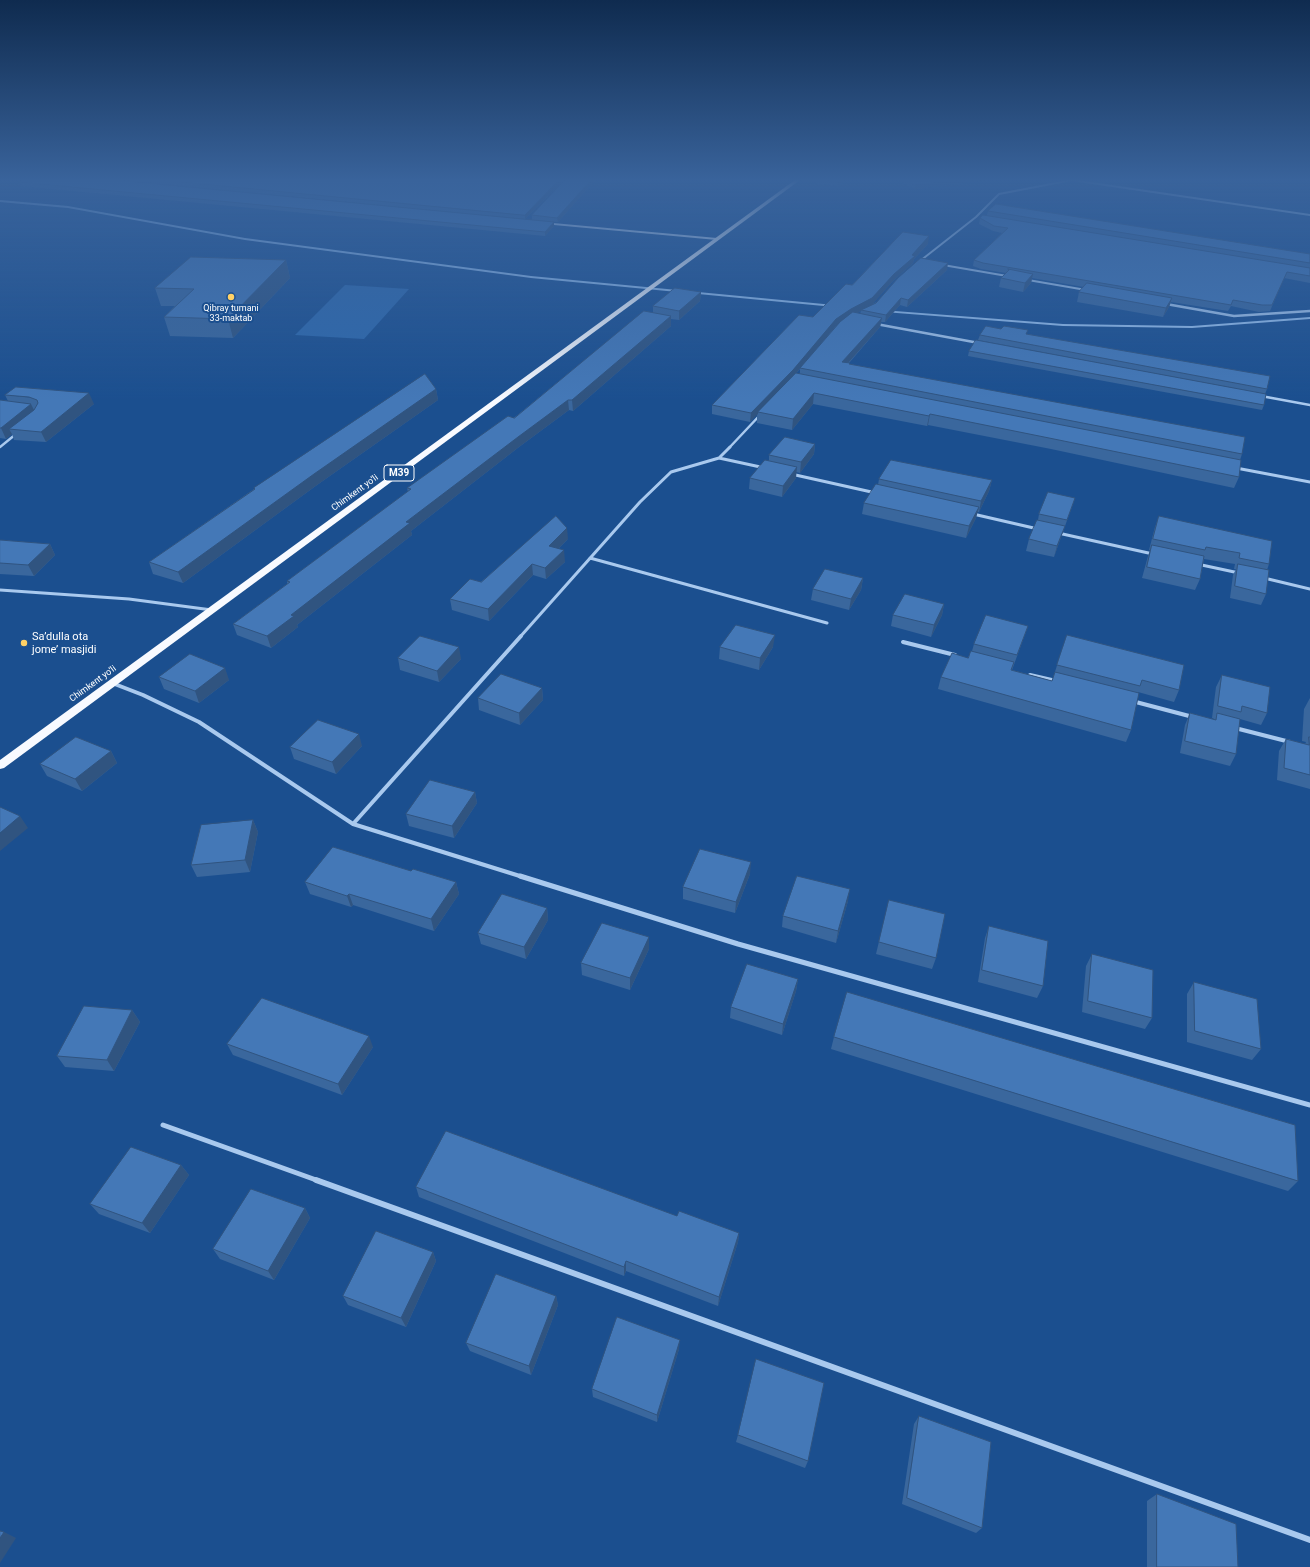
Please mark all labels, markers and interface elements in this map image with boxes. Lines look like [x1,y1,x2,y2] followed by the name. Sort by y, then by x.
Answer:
[226,292,236,302] marker: Qibray tumani 33-maktab
[203,304,259,325] place label: Qibray tumani 33-maktab
[384,465,414,481] road number: M39
[329,472,381,514] street label: Chimkent yo‘li
[32,630,96,656] place label: Sa’dulla ota jome’ masjidi
[19,638,29,648] marker: Sa’dulla ota jome’ masjidi
[67,663,119,705] street label: Chimkent yo‘li

